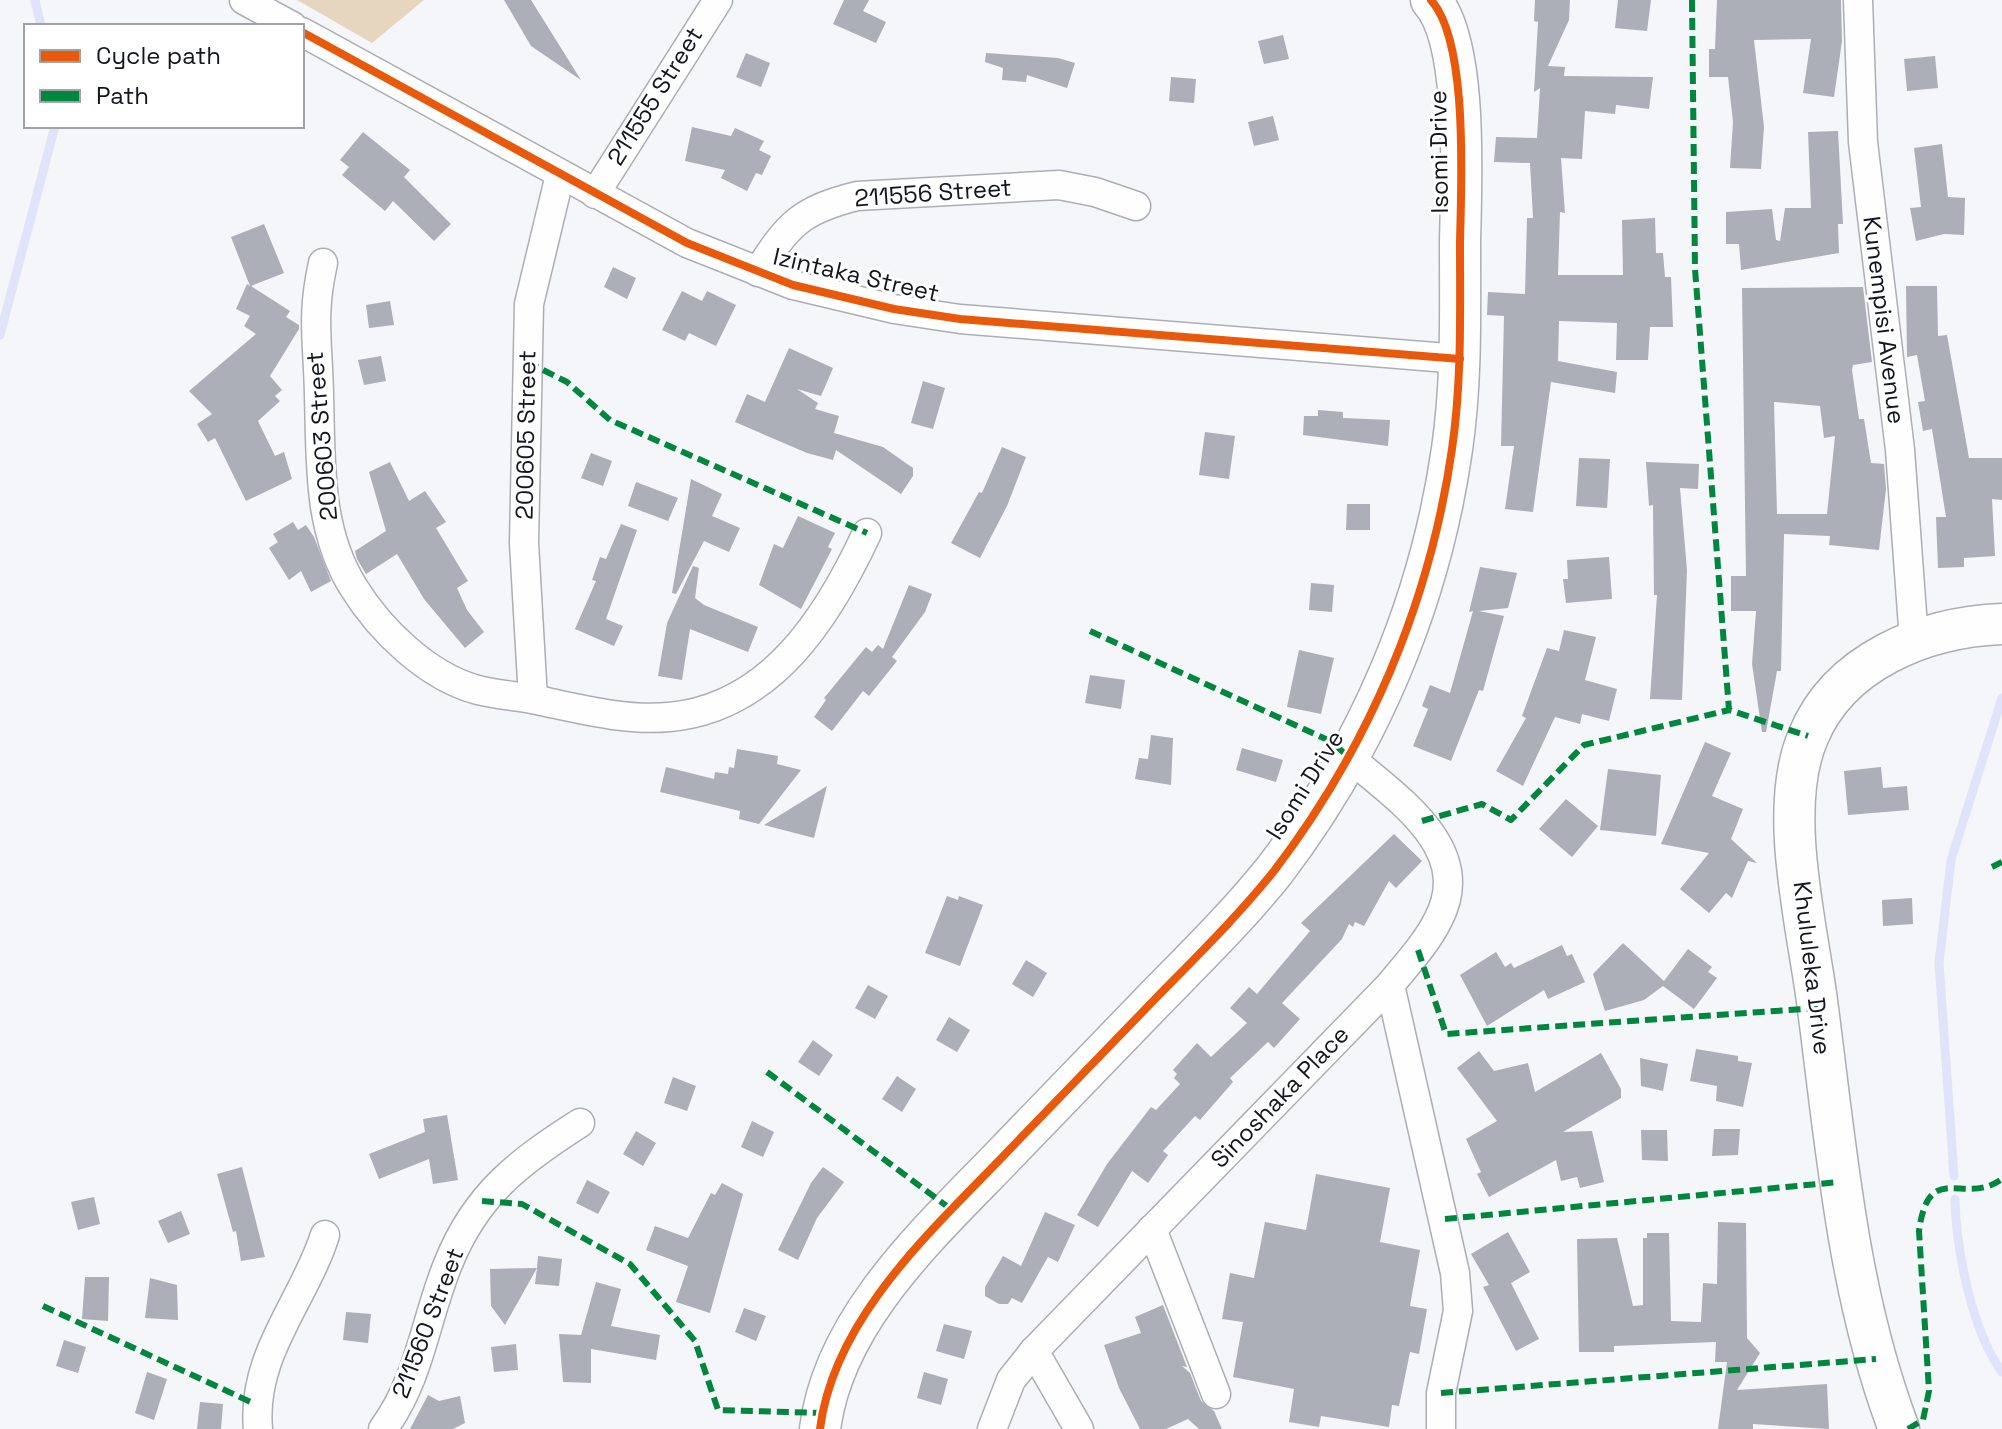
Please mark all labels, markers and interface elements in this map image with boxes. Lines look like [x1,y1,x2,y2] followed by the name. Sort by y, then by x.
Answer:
[600,21,709,171] street label: 211555 Street
[24,24,304,128] legend
[96,40,221,71] text: Cycle path
[96,80,149,111] text: Path
[1422,90,1455,214] street label: Isomi Drive
[853,172,1013,213] street label: 211556 Street
[1856,214,1913,426] street label: Kunempisi Avenue
[770,240,942,309] street label: Izintaka Street
[299,350,344,522] street label: 200603 Street
[509,350,542,520] street label: 200605 Street
[1259,724,1350,845] street label: Isomi Drive
[1786,879,1839,1056] street label: Khululeka Drive
[1204,1019,1355,1174] street label: Sinoshaka Place
[385,1243,470,1402] street label: 211560 Street

